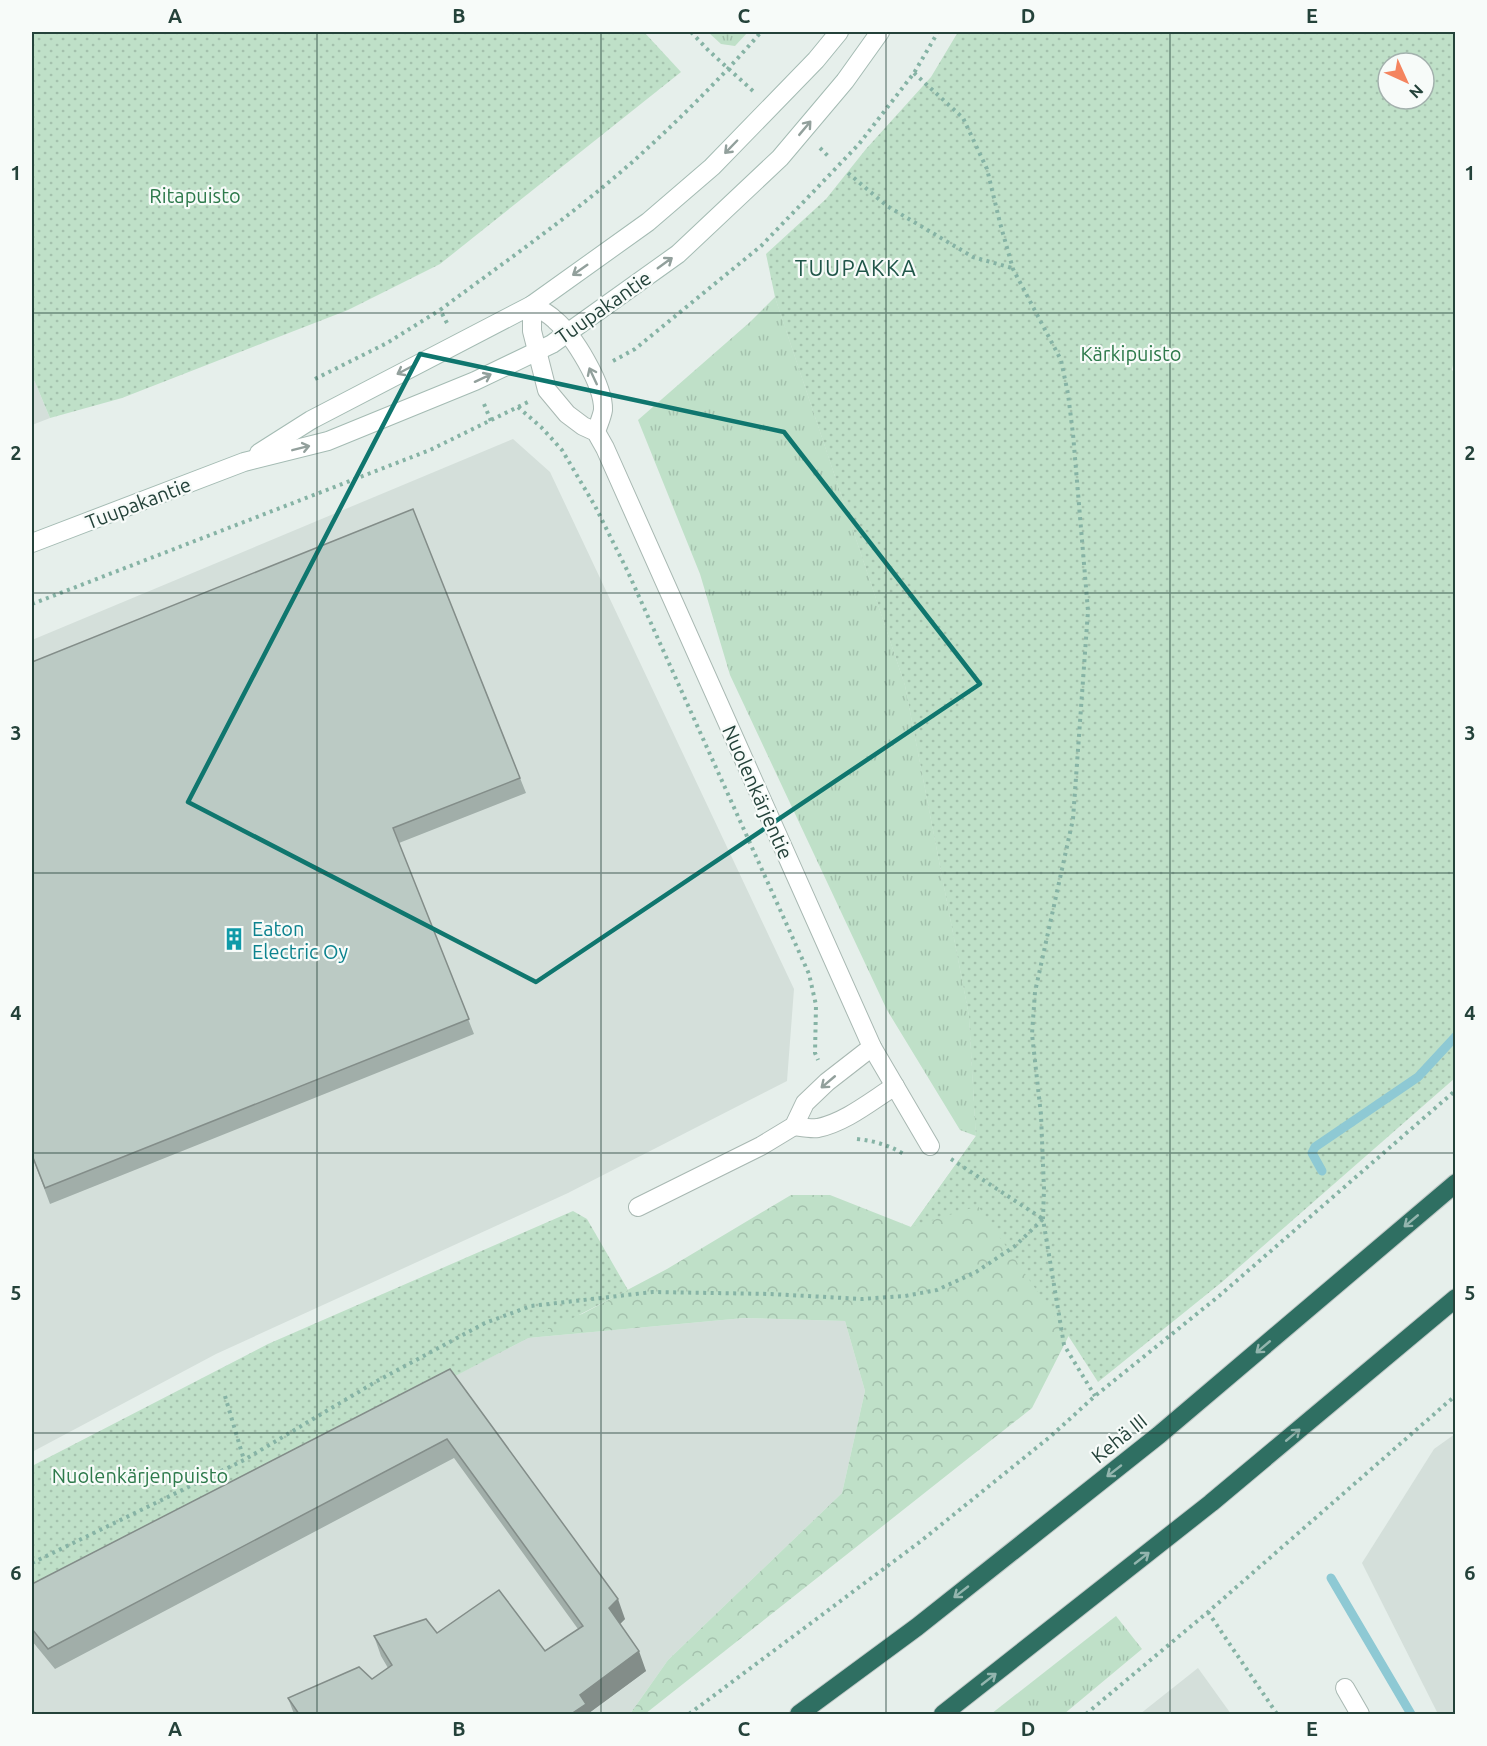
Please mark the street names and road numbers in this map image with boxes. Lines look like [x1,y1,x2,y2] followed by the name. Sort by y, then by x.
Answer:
[551,266,655,348] street label: Tuupakantie
[82,472,194,534] street label: Tuupakantie
[718,721,798,863] street label: Nuolenkärjentie
[1087,1409,1151,1467] street label: Kehä III

